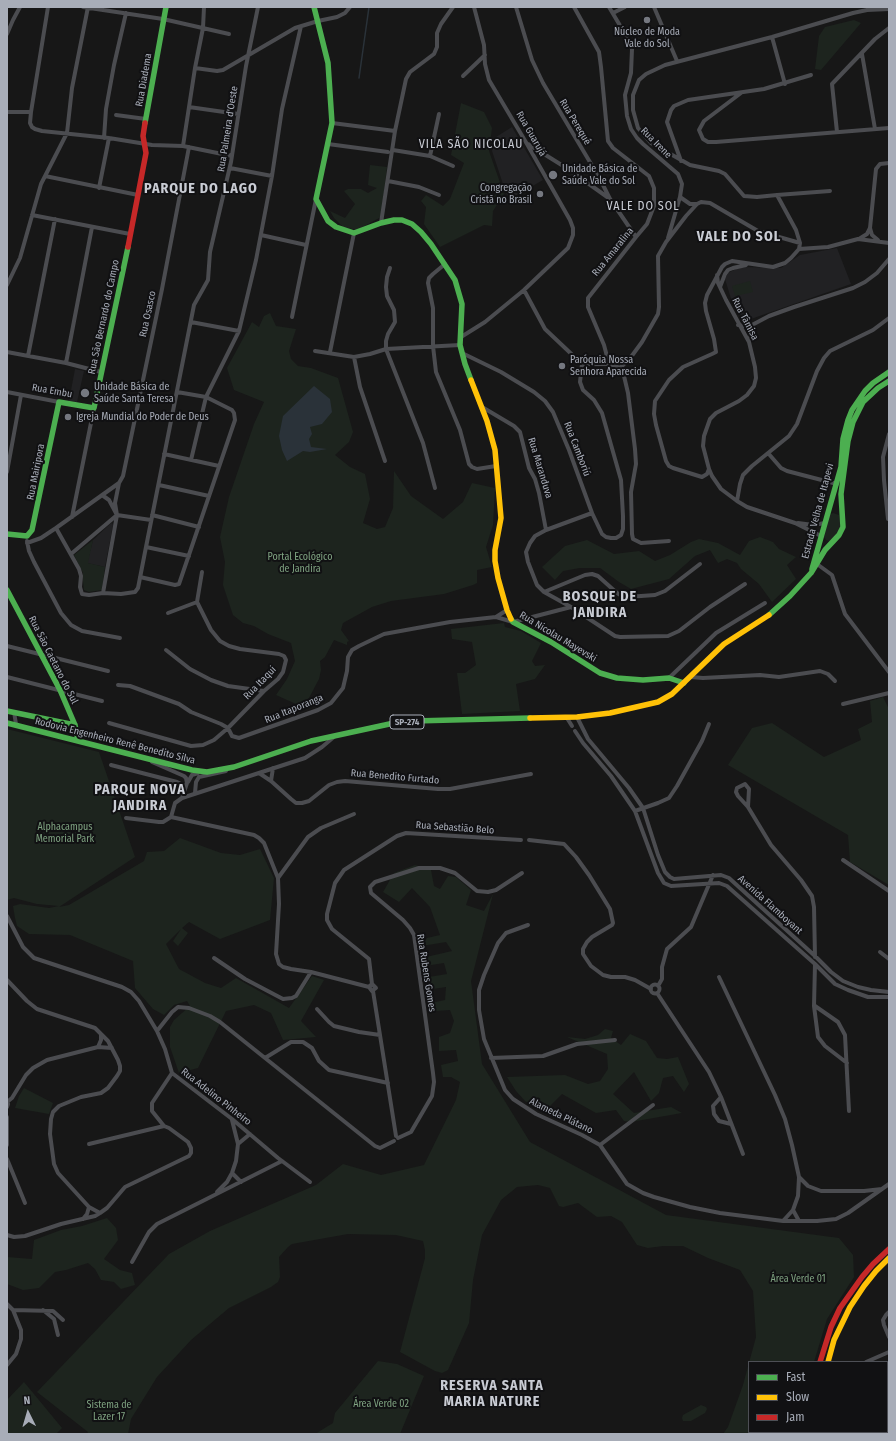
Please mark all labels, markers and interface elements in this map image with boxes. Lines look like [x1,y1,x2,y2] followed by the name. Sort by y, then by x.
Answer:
[642,15,652,25] marker: Núcleo de Moda Vale do Sol
[614,26,680,50] place label: Núcleo de Moda Vale do Sol
[133,52,155,108] street label: Rua Diadema
[215,85,241,173] street label: Rua Palmeira d'Oeste
[557,97,593,147] street label: Rua Perequê
[513,109,549,159] street label: Rua Guarujá
[638,125,674,161] street label: Rua Irene
[419,138,523,152] district label: VILA SÃO NICOLAU
[562,163,637,186] place label: Unidade Básica de Saúde Vale do Sol
[547,169,559,181] marker: Unidade Básica de Saúde Vale do Sol
[144,181,258,197] district label: PARQUE DO LAGO
[471,182,532,206] place label: Congregação Cristã no Brasil
[535,189,545,199] marker: Congregação Cristã no Brasil
[606,200,680,214] district label: VALE DO SOL
[590,225,636,279] street label: Rua Amaralina
[697,229,781,245] district label: VALE DO SOL
[86,259,122,375] street label: Rua São Bernardo do Campo
[137,290,159,338] street label: Rua Osasco
[729,296,761,342] street label: Rua Tâmisa
[570,354,647,378] place label: Paróquia Nossa Senhora Aparecida
[557,361,567,371] marker: Paróquia Nossa Senhora Aparecida
[94,381,174,404] place label: Unidade Básica de Saúde Santa Teresa
[31,382,73,400] street label: Rua Embu
[79,387,91,399] marker: Unidade Básica de Saúde Santa Teresa
[76,411,209,423] place label: Igreja Mundial do Poder de Deus
[63,412,73,422] marker: Igreja Mundial do Poder de Deus
[561,420,593,478] street label: Rua Camboriú
[525,436,555,500] street label: Rua Maranduva
[25,443,47,501] street label: Rua Mairipora
[799,462,837,560] street label: Estrada Velha de Itapevi
[268,551,332,574] park label: Portal Ecológico de Jandira
[563,589,637,622] district label: BOSQUE DE JANDIRA
[517,609,599,665] street label: Rua Nicolau Mayevski
[26,614,80,706] street label: Rua São Caetano do Sul
[241,664,279,702] street label: Rua Itaqui
[263,692,325,726] street label: Rua Itaporanga
[34,715,196,767] street label: Rodovia Engenheiro Renê Benedito Silva
[390,715,424,729] road number: SP-274
[350,767,440,787] street label: Rua Benedito Furtado
[94,782,186,814] district label: PARQUE NOVA JANDIRA
[415,819,495,837] street label: Rua Sebastião Belo
[36,821,94,844] park label: Alphacampus Memorial Park
[735,873,805,937] street label: Avenida Flamboyant
[414,933,438,1013] street label: Rua Rubens Gomes
[179,1066,253,1128] street label: Rua Adelino Pinheiro
[527,1095,595,1137] street label: Alameda Plátano
[770,1273,826,1285] park label: Área Verde 01
[748,1361,888,1433] legend
[786,1370,805,1384] text: Fast
[440,1378,544,1410] district label: RESERVA SANTA MARIA NATURE
[786,1390,809,1404] text: Slow
[8,1393,48,1433] north arrow
[23,1394,31,1407] text: N
[353,1398,409,1410] park label: Área Verde 02
[86,1399,132,1422] park label: Sistema de Lazer 17
[786,1410,804,1424] text: Jam

